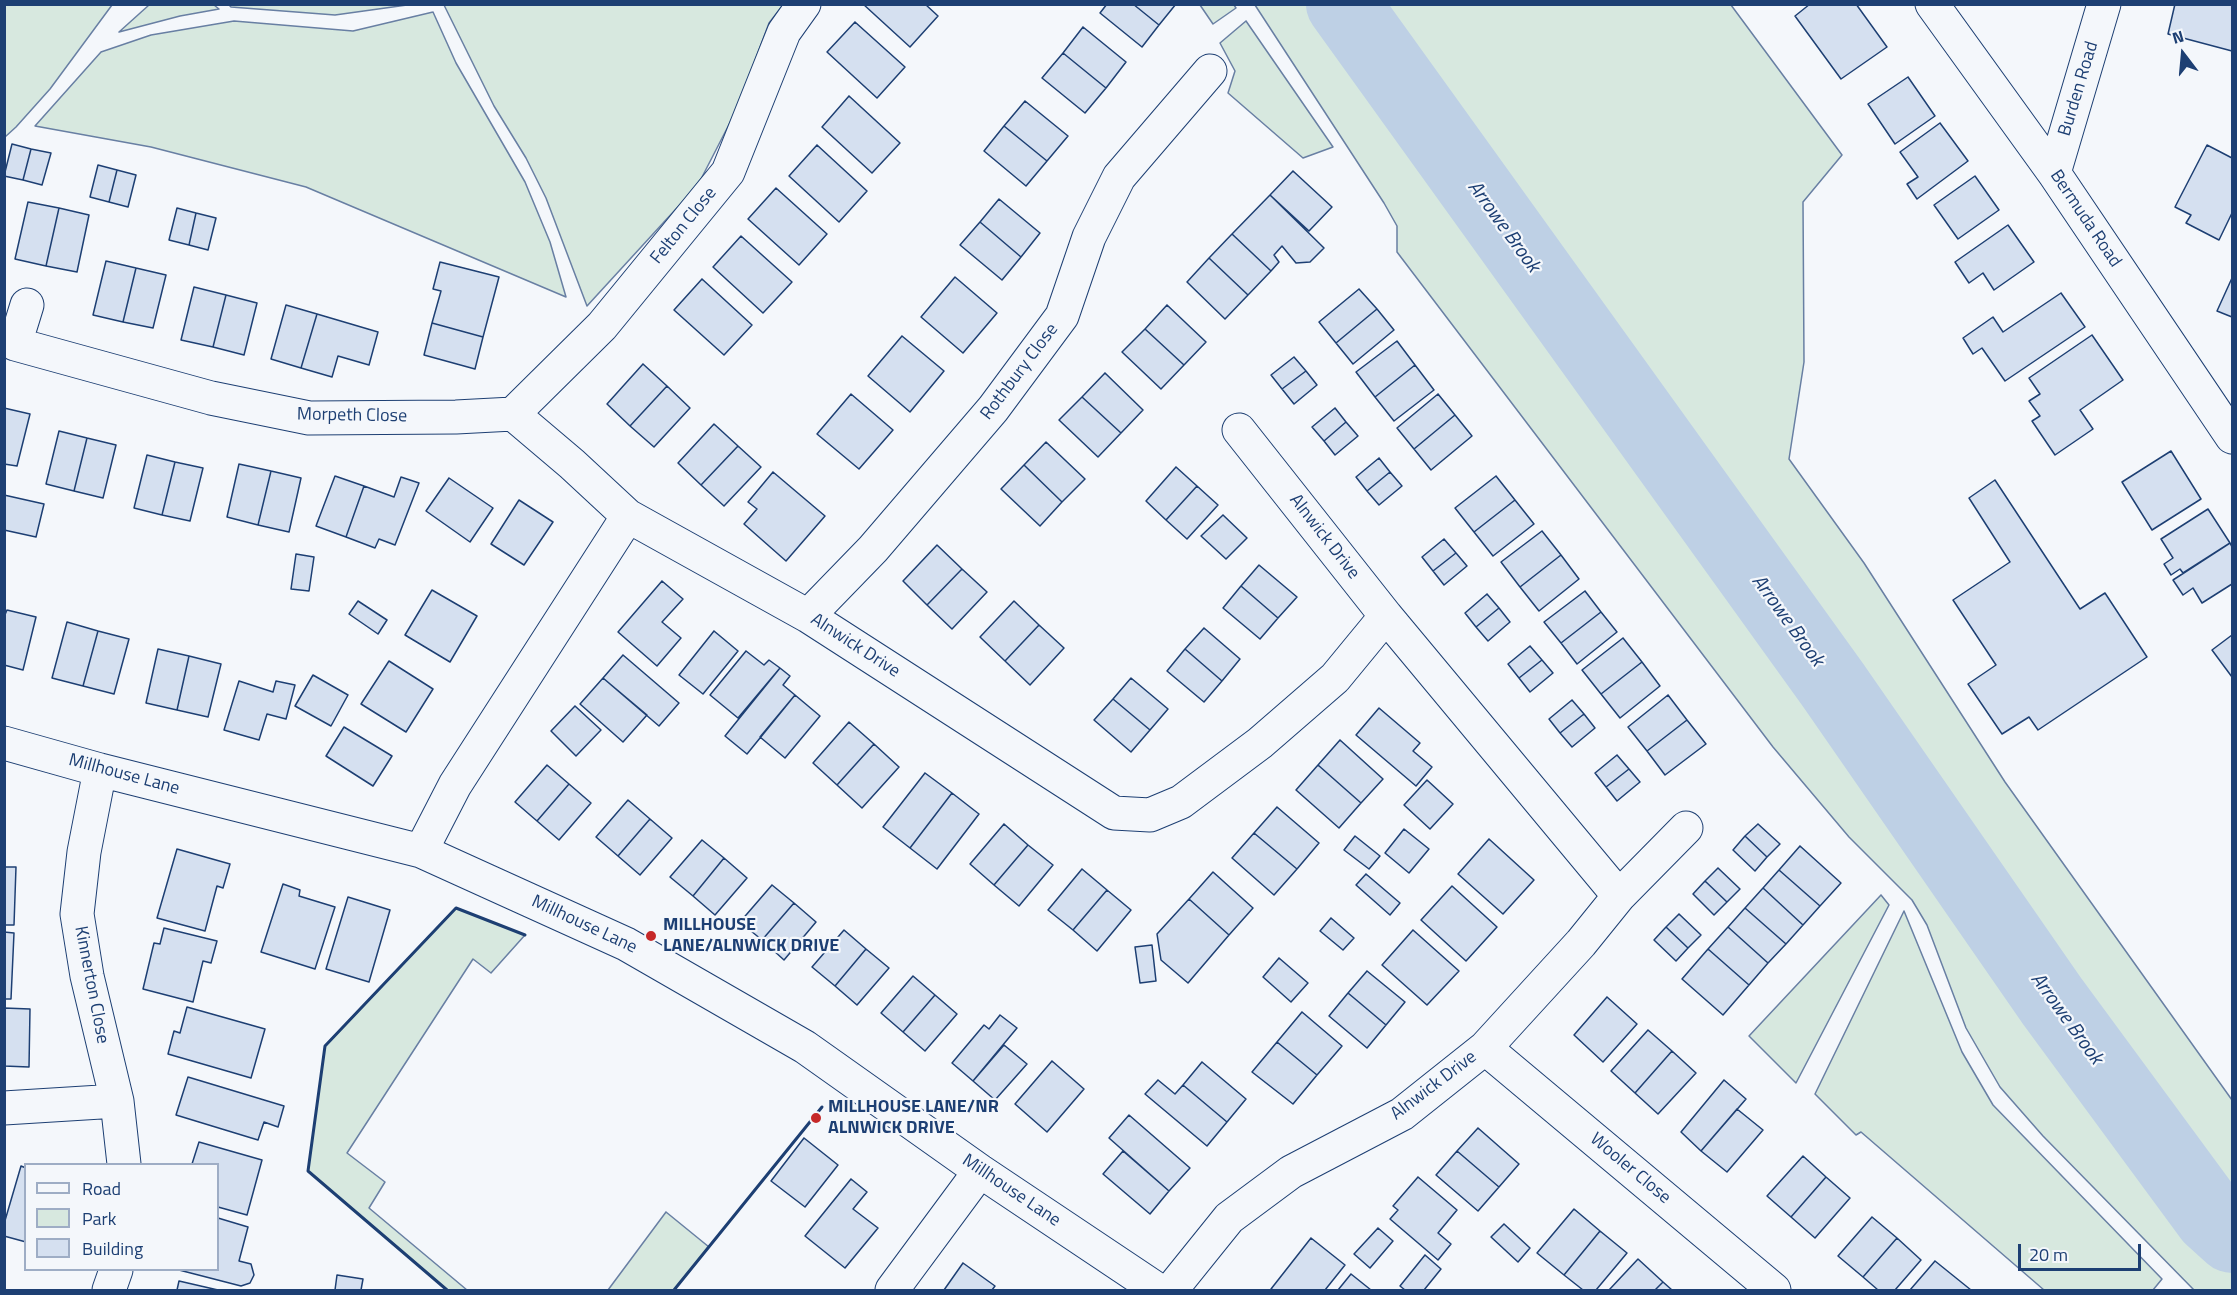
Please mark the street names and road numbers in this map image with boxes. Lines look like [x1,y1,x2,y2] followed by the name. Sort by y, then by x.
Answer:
[2054,39,2104,139] street label: Burden Road
[2045,166,2125,272] street label: Bermuda Road
[646,183,722,269] street label: Felton Close
[977,320,1063,424] street label: Rothbury Close
[297,404,407,428] street label: Morpeth Close
[1284,490,1364,584] street label: Alnwick Drive
[806,609,904,683] street label: Alnwick Drive
[66,750,182,800] street label: Millhouse Lane
[528,891,640,959] street label: Millhouse Lane
[69,924,113,1046] street label: Kinnerton Close
[1387,1047,1481,1125] street label: Alnwick Drive
[1585,1129,1675,1209] street label: Wooler Close
[958,1150,1064,1232] street label: Millhouse Lane

